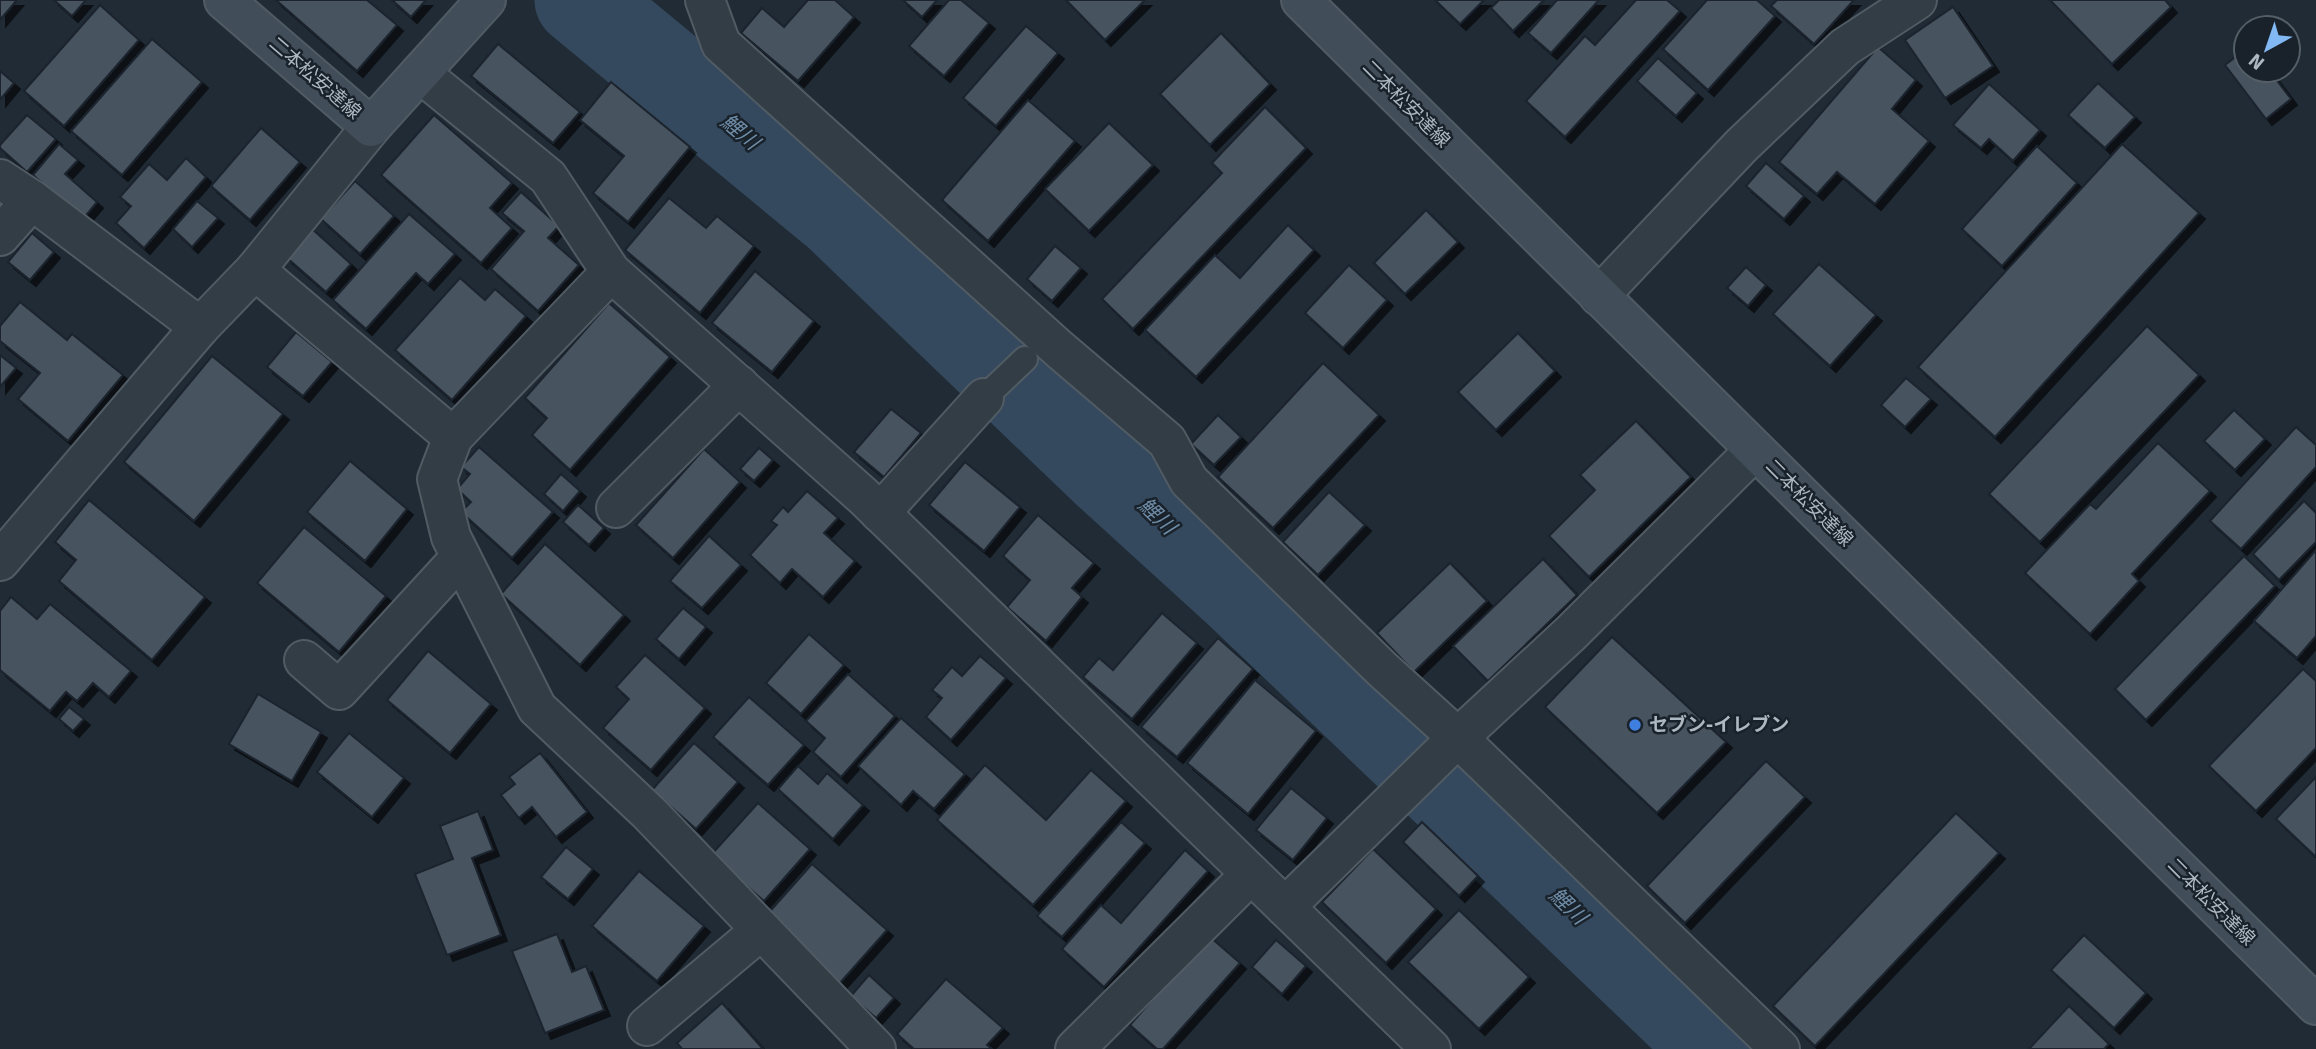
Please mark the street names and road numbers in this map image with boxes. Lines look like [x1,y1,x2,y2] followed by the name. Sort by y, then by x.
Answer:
[264,32,366,124] street label: 二本松安達線
[1357,55,1455,153] street label: 二本松安達線
[1760,454,1858,552] street label: 二本松安達線
[2162,853,2260,951] street label: 二本松安達線

